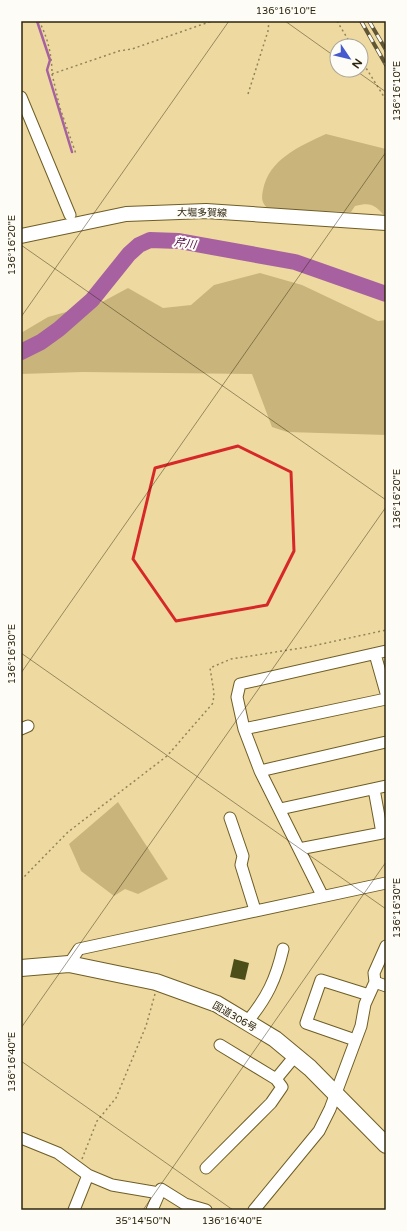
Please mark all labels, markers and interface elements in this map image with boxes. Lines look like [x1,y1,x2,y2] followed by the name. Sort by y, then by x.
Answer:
[256,5,316,17] text: 136°16'10"E
[329,38,369,78] north arrow
[349,56,365,71] text: N
[391,61,403,121] text: 136°16'10"E
[177,207,227,219] street label: 大堀多賀線
[6,215,18,275] text: 136°16'20"E
[173,236,198,252] water label: 芹川
[391,469,403,529] text: 136°16'20"E
[6,624,18,684] text: 136°16'30"E
[391,878,403,938] text: 136°16'30"E
[210,999,259,1034] street label: 国道306号
[6,1032,18,1092] text: 136°16'40"E
[115,1215,171,1227] text: 35°14'50"N
[202,1215,262,1227] text: 136°16'40"E

